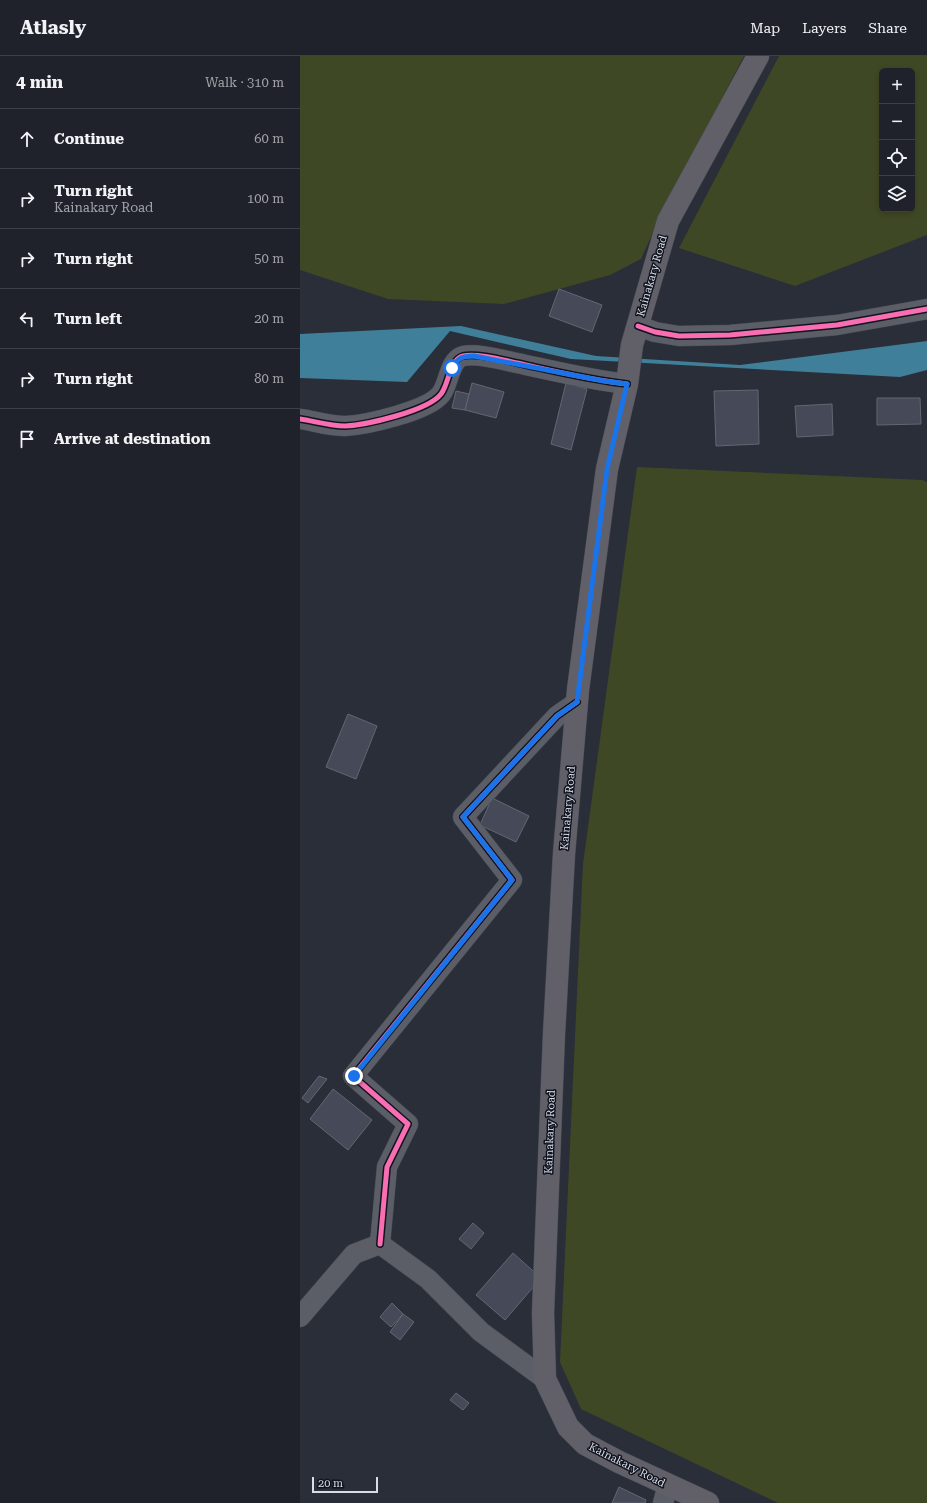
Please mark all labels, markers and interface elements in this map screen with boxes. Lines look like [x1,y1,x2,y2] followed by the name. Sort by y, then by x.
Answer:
[20,16,86,39] text: Atlasly
[750,20,780,36] text: Map
[802,20,846,36] text: Layers
[868,20,907,36] text: Share
[879,68,915,212] map controls
[879,68,915,104] button: +
[16,72,63,92] text: 4 min
[205,75,284,90] text: Walk · 310 m
[879,104,915,140] button: −
[16,128,38,150] icon: ahead
[54,130,124,148] text: Continue
[254,131,284,146] text: 60 m
[879,140,915,176] button: locate
[879,176,915,212] button: layers
[54,182,133,200] text: Turn right
[16,188,38,210] icon: right
[247,191,284,206] text: 100 m
[54,200,153,215] text: Kainakary Road
[634,234,670,318] street label: Kainakary Road
[16,248,38,270] icon: right
[54,250,133,268] text: Turn right
[254,251,284,266] text: 50 m
[16,308,38,330] icon: left
[54,310,122,328] text: Turn left
[254,311,284,326] text: 20 m
[443,359,461,377] route start
[16,368,38,390] icon: right
[54,370,133,388] text: Turn right
[254,371,284,386] text: 80 m
[16,428,38,450] icon: arrive
[54,430,210,448] text: Arrive at destination
[558,766,578,850] street label: Kainakary Road
[345,1067,363,1085] route end
[542,1090,558,1174] street label: Kainakary Road
[587,1440,667,1490] street label: Kainakary Road
[312,1475,378,1494] scale bar
[318,1477,343,1490] text: 20 m

